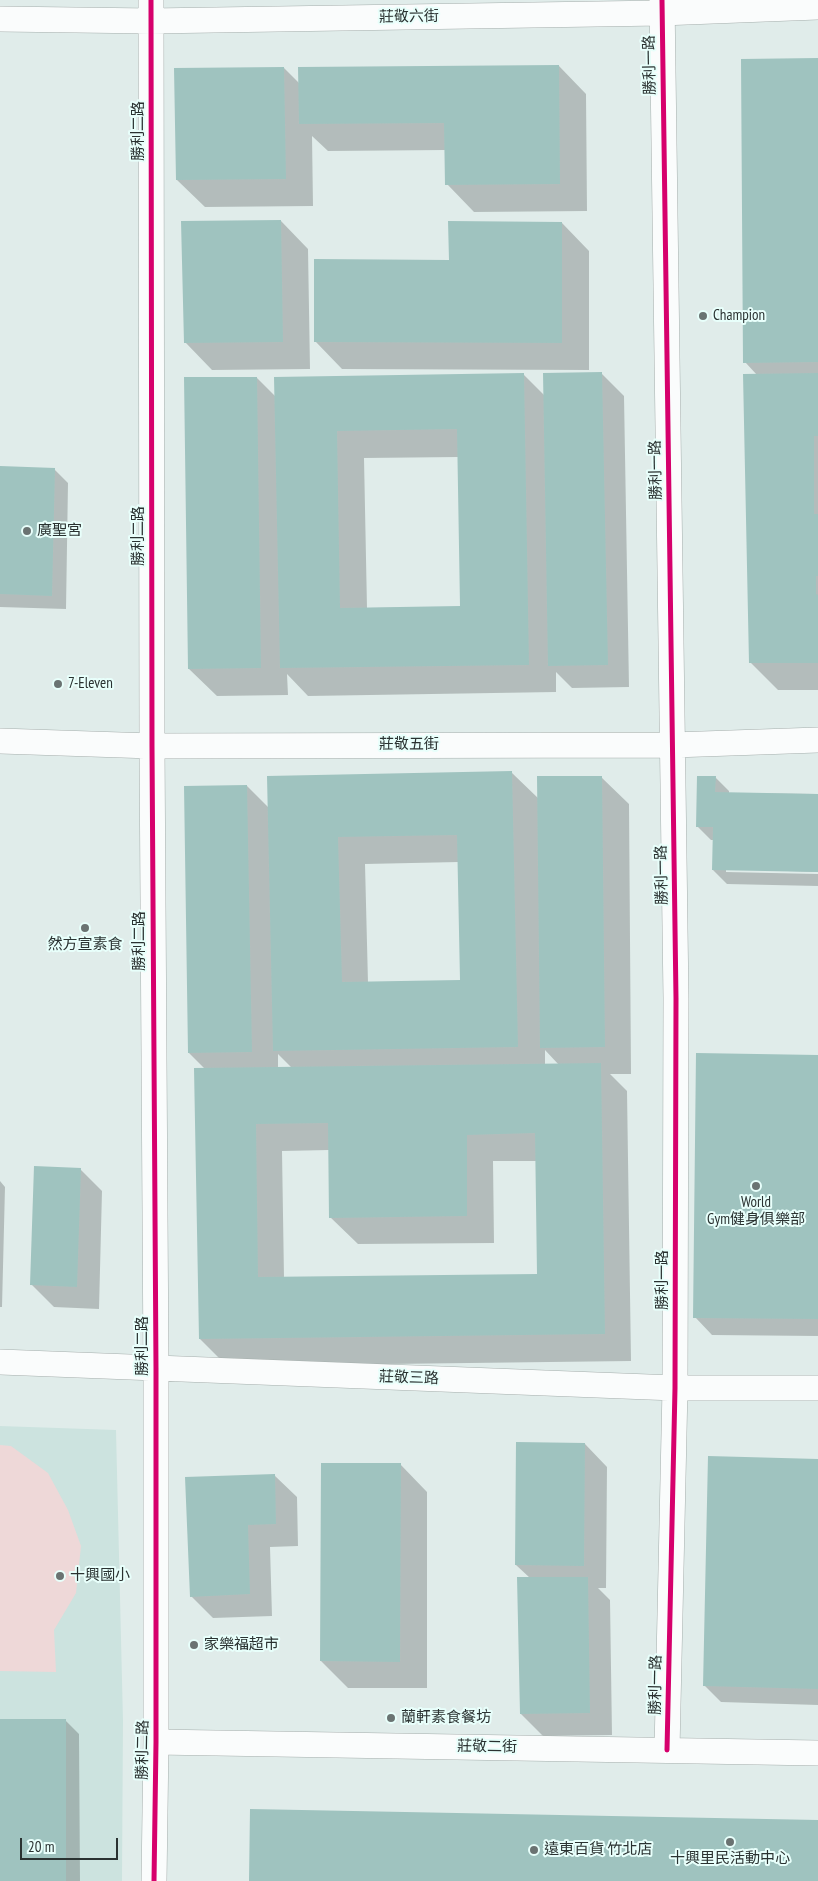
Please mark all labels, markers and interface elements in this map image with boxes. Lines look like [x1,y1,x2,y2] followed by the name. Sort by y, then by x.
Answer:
[379,7,439,27] street label: 莊敬六街
[640,35,660,95] street label: 勝利一路
[130,101,148,161] street label: 勝利二路
[713,307,765,325] place label: Champion
[697,310,709,322] marker: Champion
[646,440,666,500] street label: 勝利一路
[130,506,148,566] street label: 勝利二路
[37,522,82,540] place label: 廣聖宮
[21,525,33,537] marker: 廣聖宮
[68,675,113,693] place label: 7-Eleven
[52,678,64,690] marker: 7-Eleven
[379,736,439,754] street label: 莊敬五街
[652,845,672,905] street label: 勝利一路
[131,911,149,971] street label: 勝利二路
[79,922,91,934] marker: 然方宣素食
[48,936,122,954] place label: 然方宣素食
[750,1180,762,1192] marker: World Gym健身俱樂部
[707,1194,805,1229] place label: World Gym健身俱樂部
[654,1250,672,1310] street label: 勝利一路
[134,1316,152,1376] street label: 勝利二路
[379,1368,439,1388] street label: 莊敬三路
[70,1567,130,1585] place label: 十興國小
[54,1570,66,1582] marker: 十興國小
[204,1636,279,1654] place label: 家樂福超市
[188,1639,200,1651] marker: 家樂福超市
[646,1655,666,1715] street label: 勝利一路
[401,1709,491,1727] place label: 蘭軒素食餐坊
[385,1712,397,1724] marker: 蘭軒素食餐坊
[133,1720,153,1780] street label: 勝利二路
[457,1737,517,1757] street label: 莊敬二街
[22,1828,120,1860] scale bar
[724,1836,736,1848] marker: 十興里民活動中心
[28,1837,54,1856] text: 20 m
[544,1841,652,1859] place label: 遠東百貨 竹北店
[528,1844,540,1856] marker: 遠東百貨 竹北店
[670,1850,790,1868] place label: 十興里民活動中心

